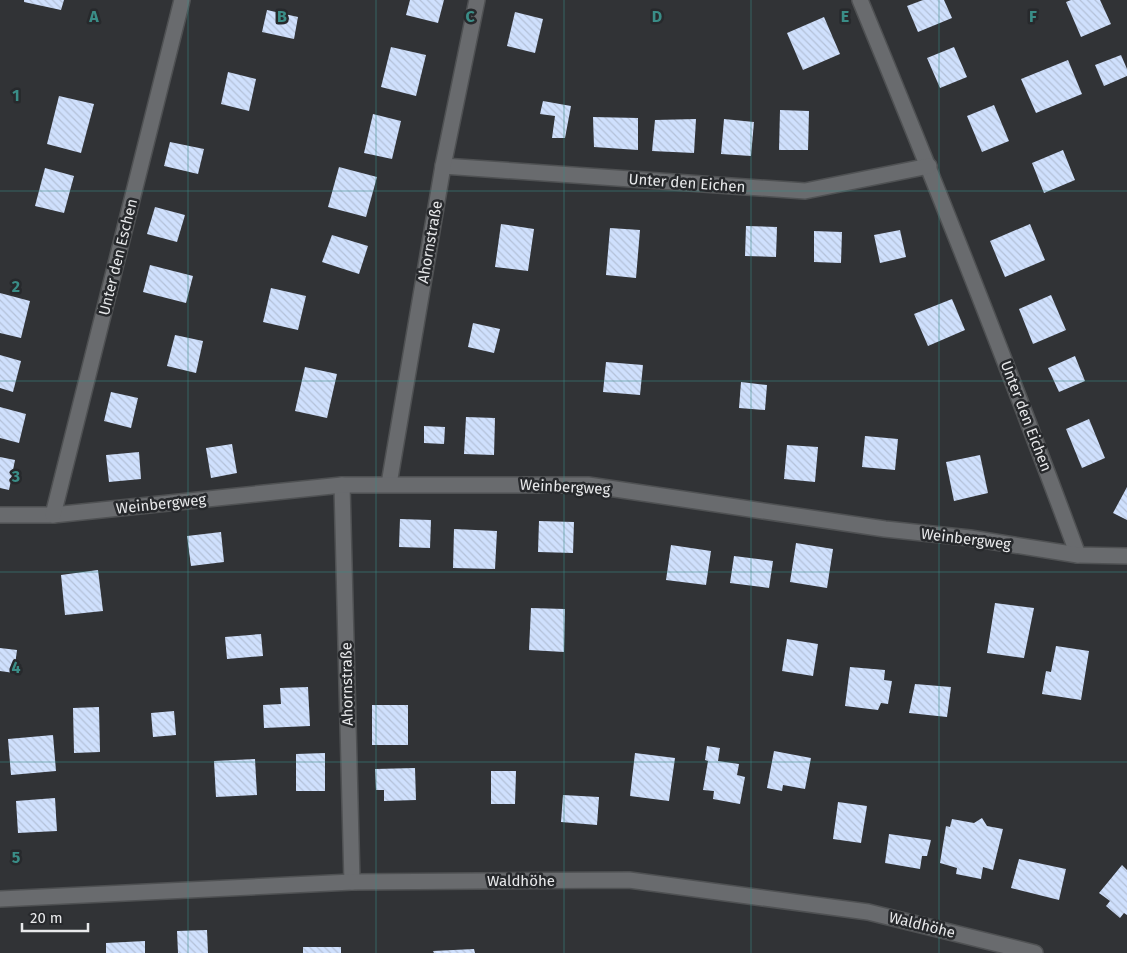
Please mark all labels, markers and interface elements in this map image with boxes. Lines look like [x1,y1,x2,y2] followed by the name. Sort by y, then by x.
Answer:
[88,7,99,26] text: A
[277,7,287,26] text: B
[465,7,475,26] text: C
[652,7,662,26] text: D
[841,7,849,26] text: E
[1029,7,1037,26] text: F
[12,86,20,105] text: 1
[628,170,746,196] street label: Unter den Eichen
[95,197,141,317] street label: Unter den Eschen
[414,199,446,285] street label: Ahornstraße
[12,277,20,296] text: 2
[997,358,1055,474] street label: Unter den Eichen
[11,467,20,486] text: 3
[519,476,611,498] street label: Weinbergweg
[115,490,207,518] street label: Weinbergweg
[920,525,1012,553] street label: Weinbergweg
[337,642,357,726] street label: Ahornstraße
[11,658,21,677] text: 4
[12,848,21,867] text: 5
[487,872,555,890] street label: Waldhöhe
[22,900,89,932] scale bar
[887,908,957,942] street label: Waldhöhe
[30,909,63,927] text: 20 m

